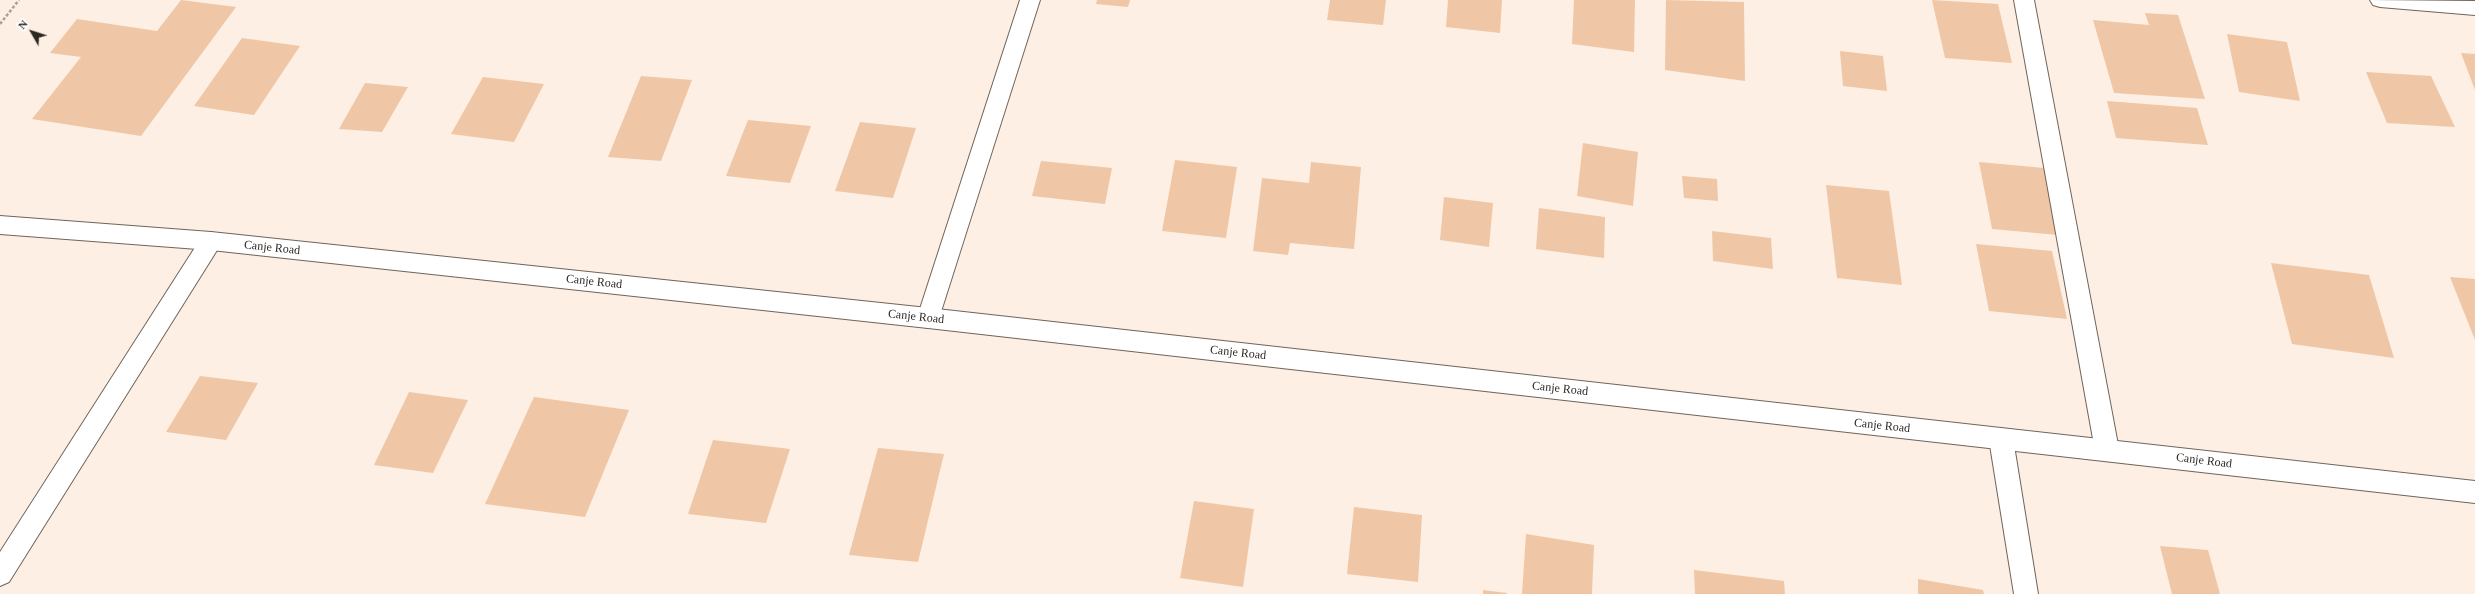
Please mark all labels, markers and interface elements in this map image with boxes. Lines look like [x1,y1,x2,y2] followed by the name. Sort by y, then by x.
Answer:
[12,12,52,52] north arrow
[16,18,30,31] text: N
[243,238,301,258] street label: Canje Road
[565,272,623,292] street label: Canje Road
[887,307,945,327] street label: Canje Road
[1209,343,1267,363] street label: Canje Road
[1531,379,1589,399] street label: Canje Road
[1853,416,1911,436] street label: Canje Road
[2175,450,2233,472] street label: Canje Road

